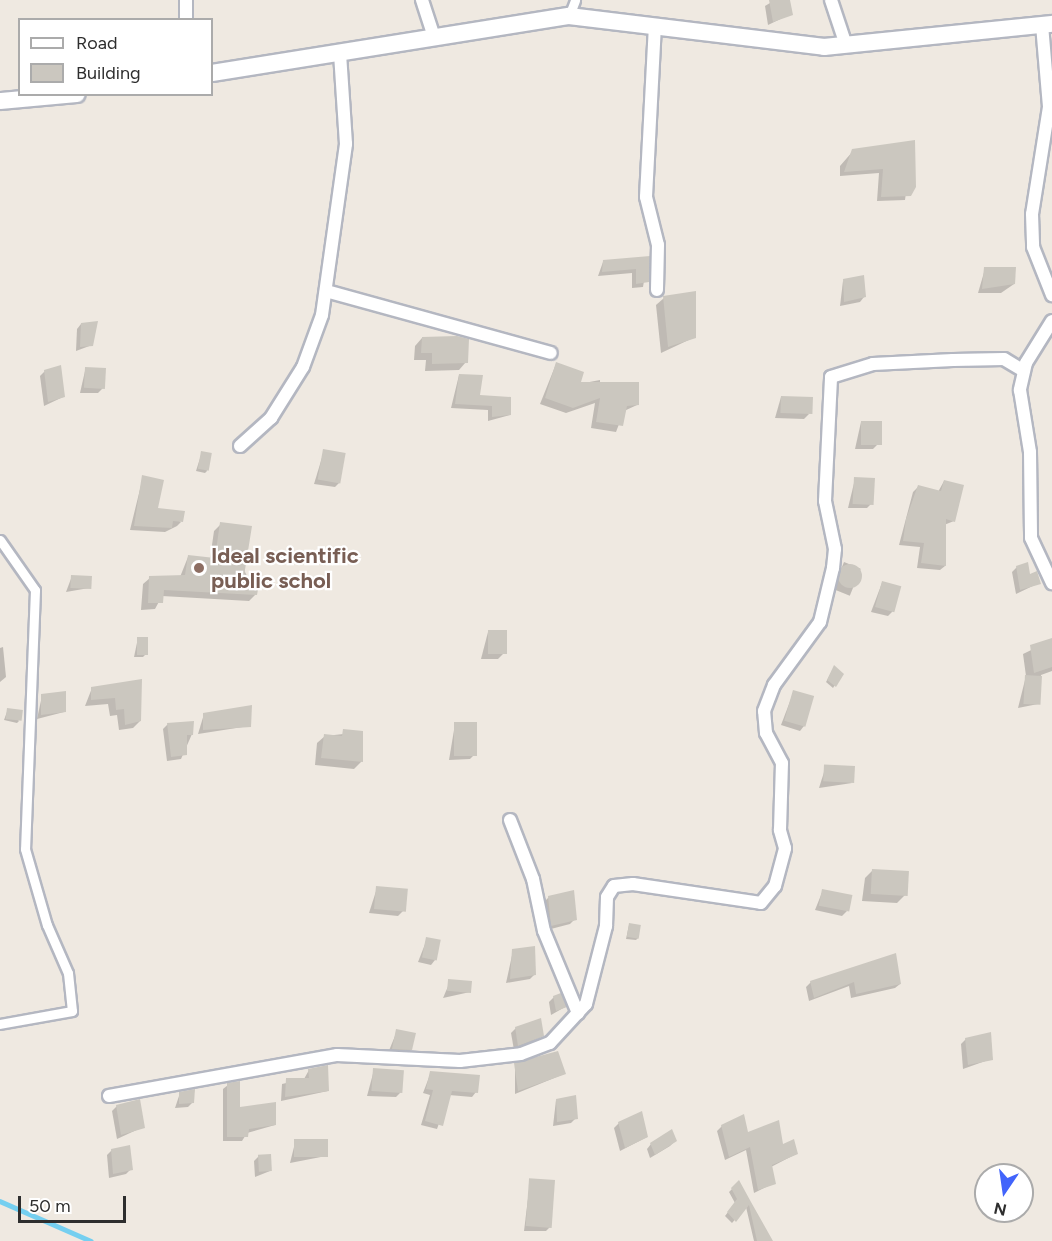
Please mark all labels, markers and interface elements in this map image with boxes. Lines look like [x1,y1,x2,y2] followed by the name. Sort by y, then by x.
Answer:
[18,18,213,96] legend
[76,32,117,54] text: Road
[76,62,141,84] text: Building
[211,542,359,594] place label: Ideal scientific public schol
[192,561,206,575] marker: Ideal scientific public schol
[974,1163,1034,1223] north arrow
[21,1184,129,1222] scale bar
[29,1195,71,1217] text: 50 m
[992,1198,1008,1220] text: N

